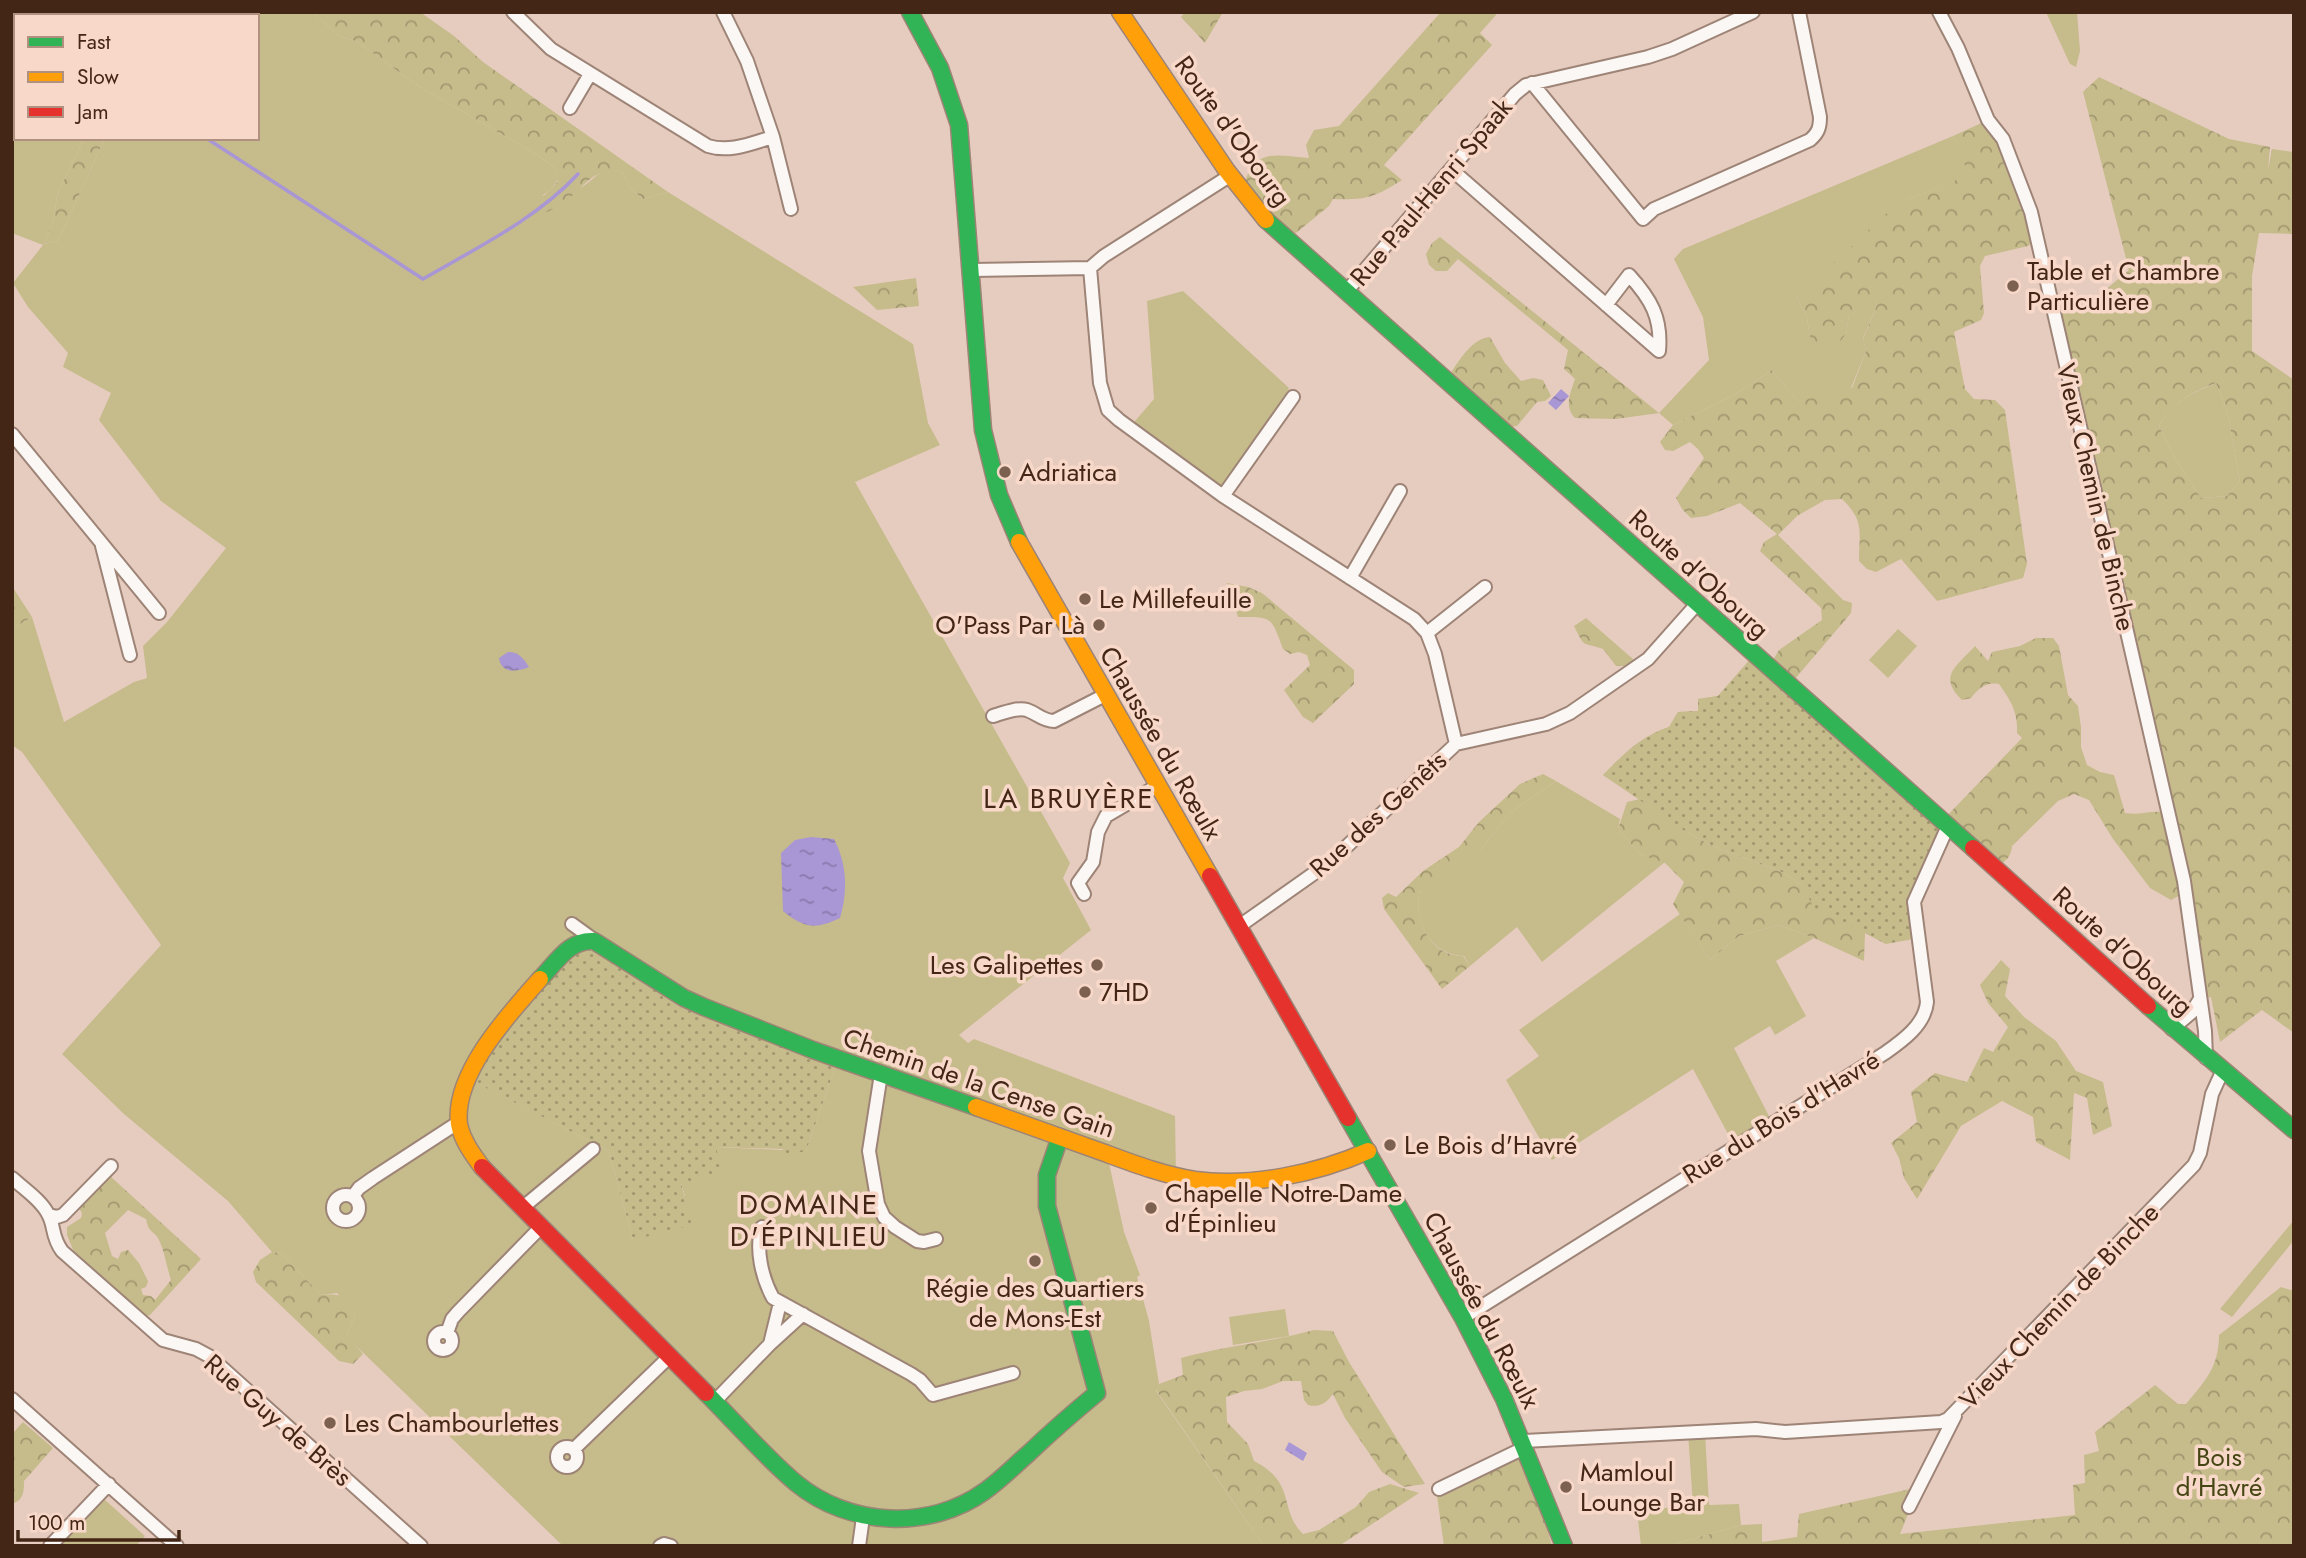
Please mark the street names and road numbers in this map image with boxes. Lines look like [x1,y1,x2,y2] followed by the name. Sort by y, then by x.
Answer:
[1165,48,1301,214] street label: Route d'Obourg
[1341,89,1521,294] street label: Rue Paul-Henri Spaak
[2047,360,2145,634] street label: Vieux Chemin de Binche
[1620,500,1778,648] street label: Route d'Obourg
[1090,639,1232,847] street label: Chaussée du Rœulx
[1301,742,1455,886] street label: Rue des Genêts
[2044,877,2202,1025] street label: Route d'Obourg
[838,1019,1120,1147] street label: Chemin de la Cense Gain
[1675,1041,1887,1193] street label: Rue du Bois d'Havré
[1950,1194,2168,1418] street label: Vieux Chemin de Binche
[1414,1205,1550,1415] street label: Chaussée du Rœulx
[196,1345,360,1495] street label: Rue Guy de Brès

